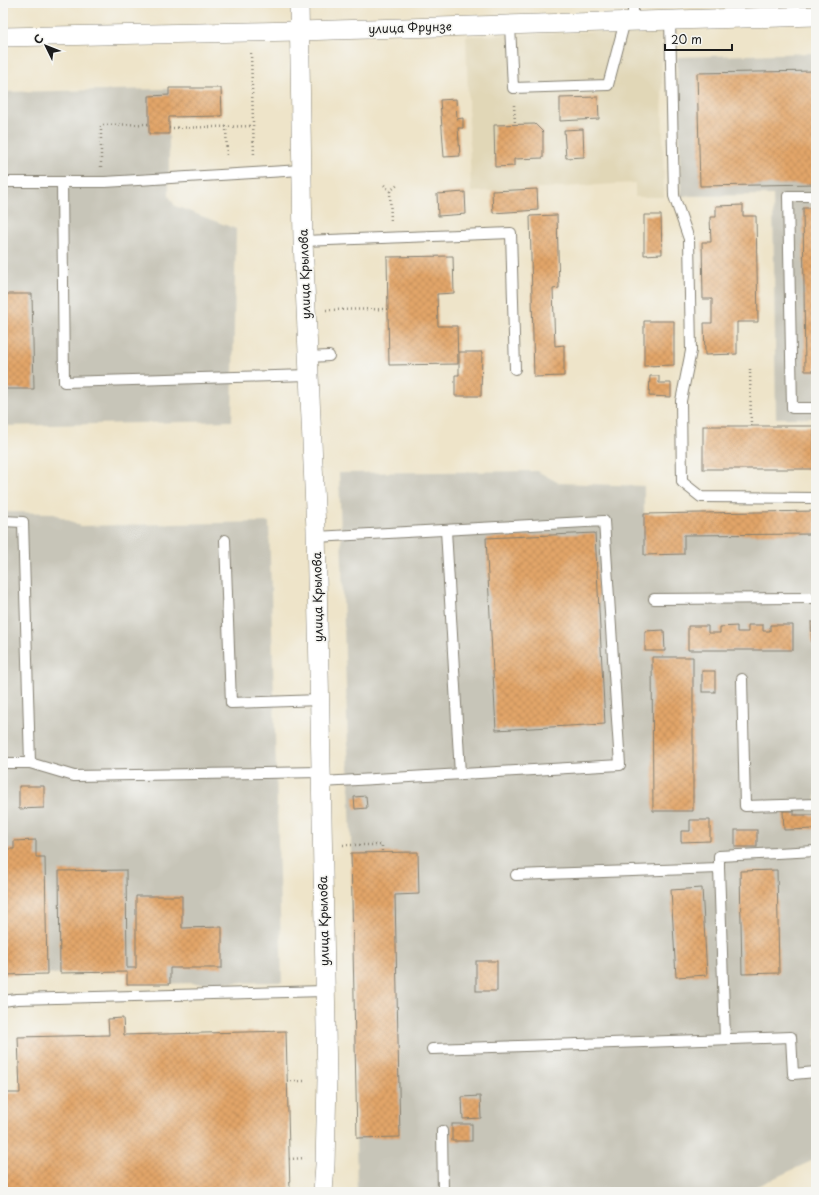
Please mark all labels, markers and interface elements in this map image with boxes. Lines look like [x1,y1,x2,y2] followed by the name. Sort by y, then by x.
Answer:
[368,17,452,37] street label: улица Фрунзе
[26,26,66,66] north arrow
[665,26,732,52] scale bar
[29,30,47,48] text: С
[671,30,702,48] text: 20 m
[293,228,315,319] street label: улица Крылова
[307,551,327,642] street label: улица Крылова
[313,875,333,966] street label: улица Крылова

